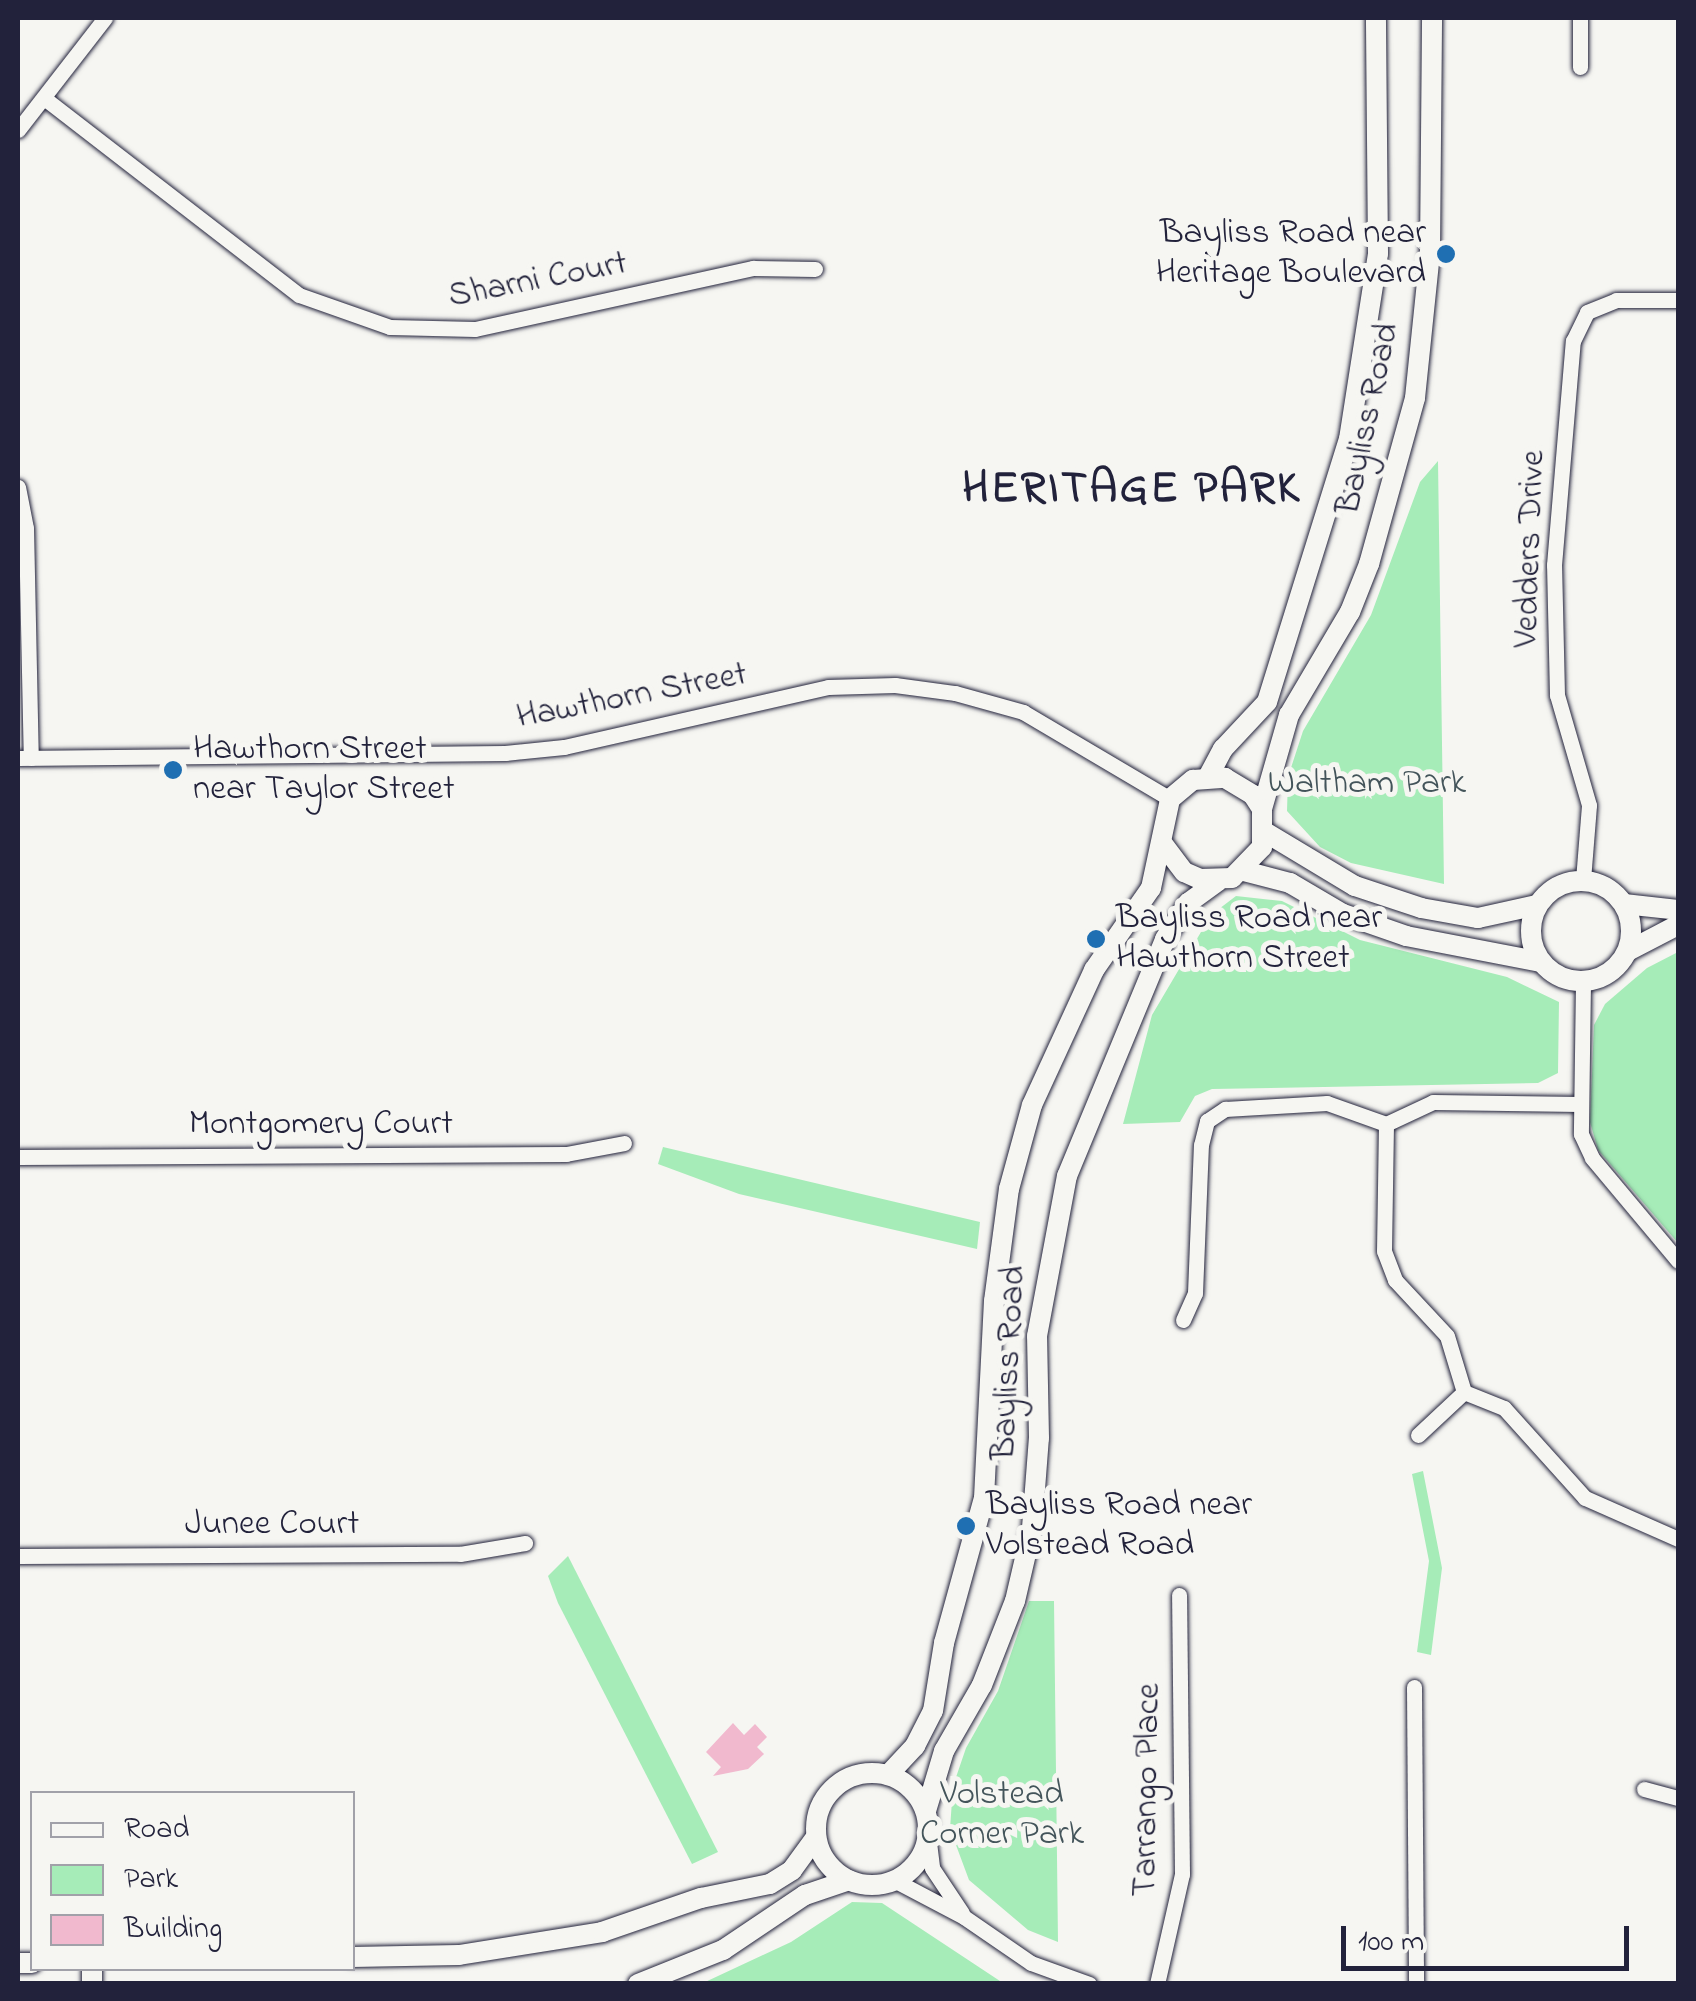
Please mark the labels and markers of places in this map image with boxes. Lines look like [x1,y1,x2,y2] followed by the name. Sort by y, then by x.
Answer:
[1156,213,1426,295] place label: Bayliss Road near Heritage Boulevard
[1435,243,1457,265] marker: Bayliss Road near Heritage Boulevard
[193,729,455,811] place label: Hawthorn Street near Taylor Street
[162,759,184,781] marker: Hawthorn Street near Taylor Street
[1116,898,1382,980] place label: Bayliss Road near Hawthorn Street
[1085,928,1107,950] marker: Bayliss Road near Hawthorn Street
[986,1485,1252,1567] place label: Bayliss Road near Volstead Road
[955,1515,977,1537] marker: Bayliss Road near Volstead Road

